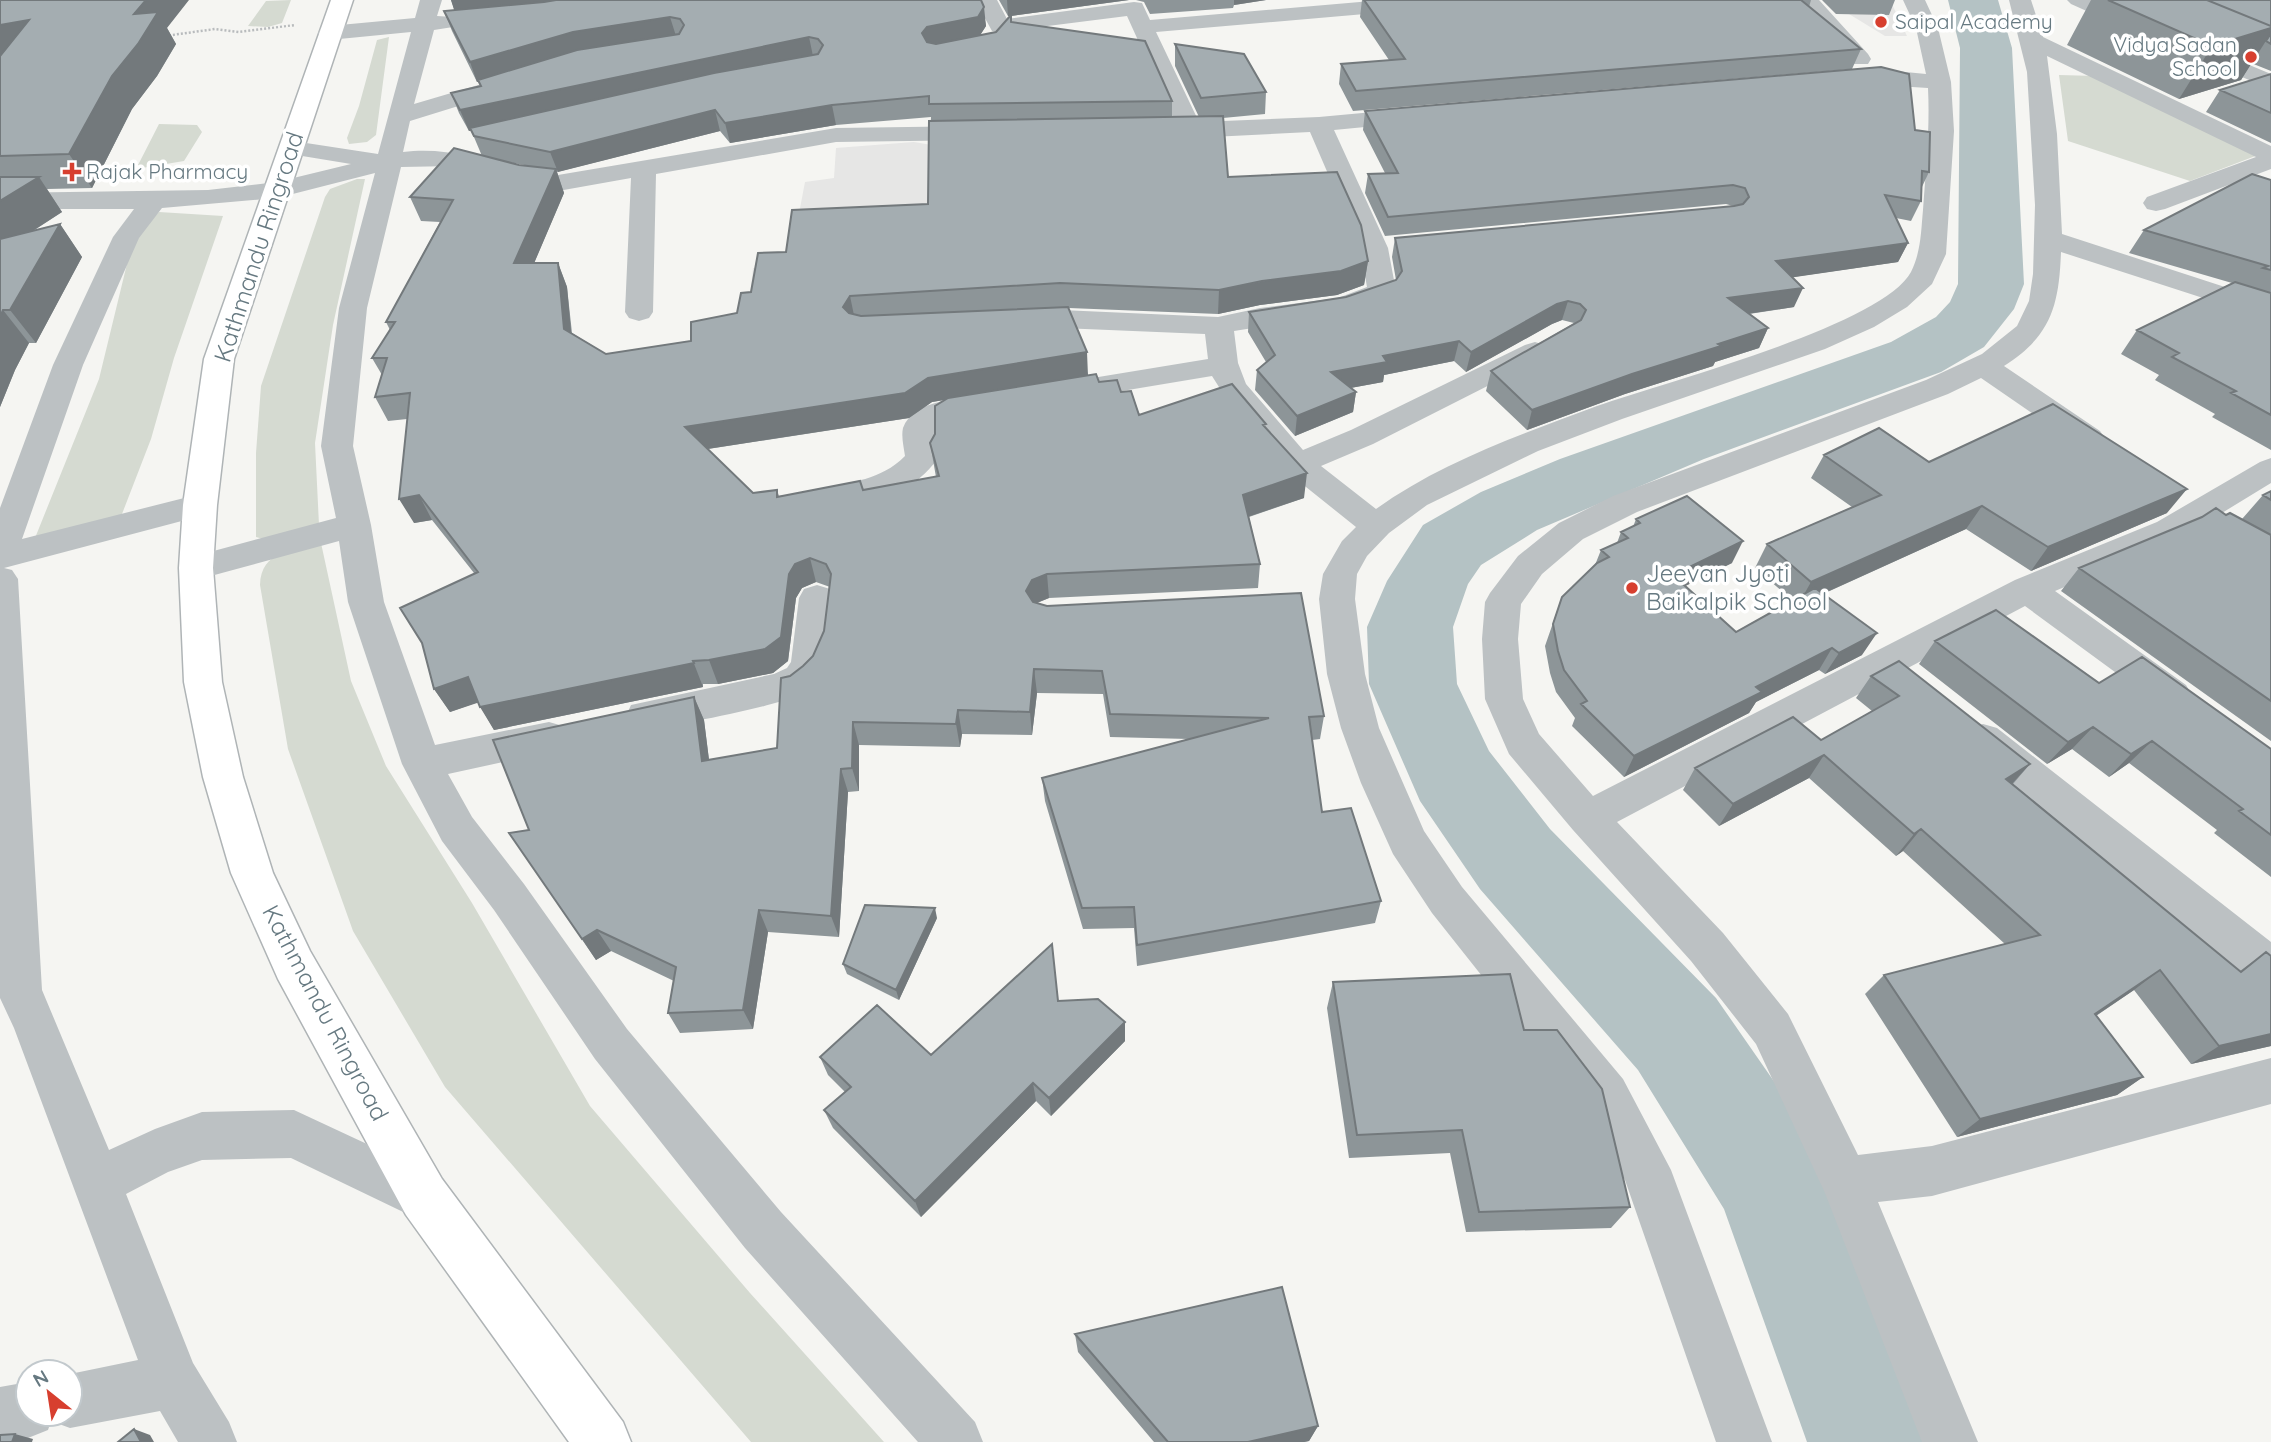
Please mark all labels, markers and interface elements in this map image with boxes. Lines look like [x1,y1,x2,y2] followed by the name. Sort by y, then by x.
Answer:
[1895,8,2053,34] place label: Saipal Academy
[1873,14,1889,30] marker: Saipal Academy
[2113,31,2237,81] place label: Vidya Sadan School
[2243,49,2259,65] marker: Vidya Sadan School
[207,128,309,366] street label: Kathmandu Ringroad
[86,158,248,184] place label: Rajak Pharmacy
[64,164,80,180] marker: Rajak Pharmacy
[1646,558,1827,616] place label: Jeevan Jyoti Baikalpik School
[1624,580,1640,596] marker: Jeevan Jyoti Baikalpik School
[256,899,396,1126] street label: Kathmandu Ringroad
[14,1358,84,1428] north arrow
[28,1364,53,1392] text: N

